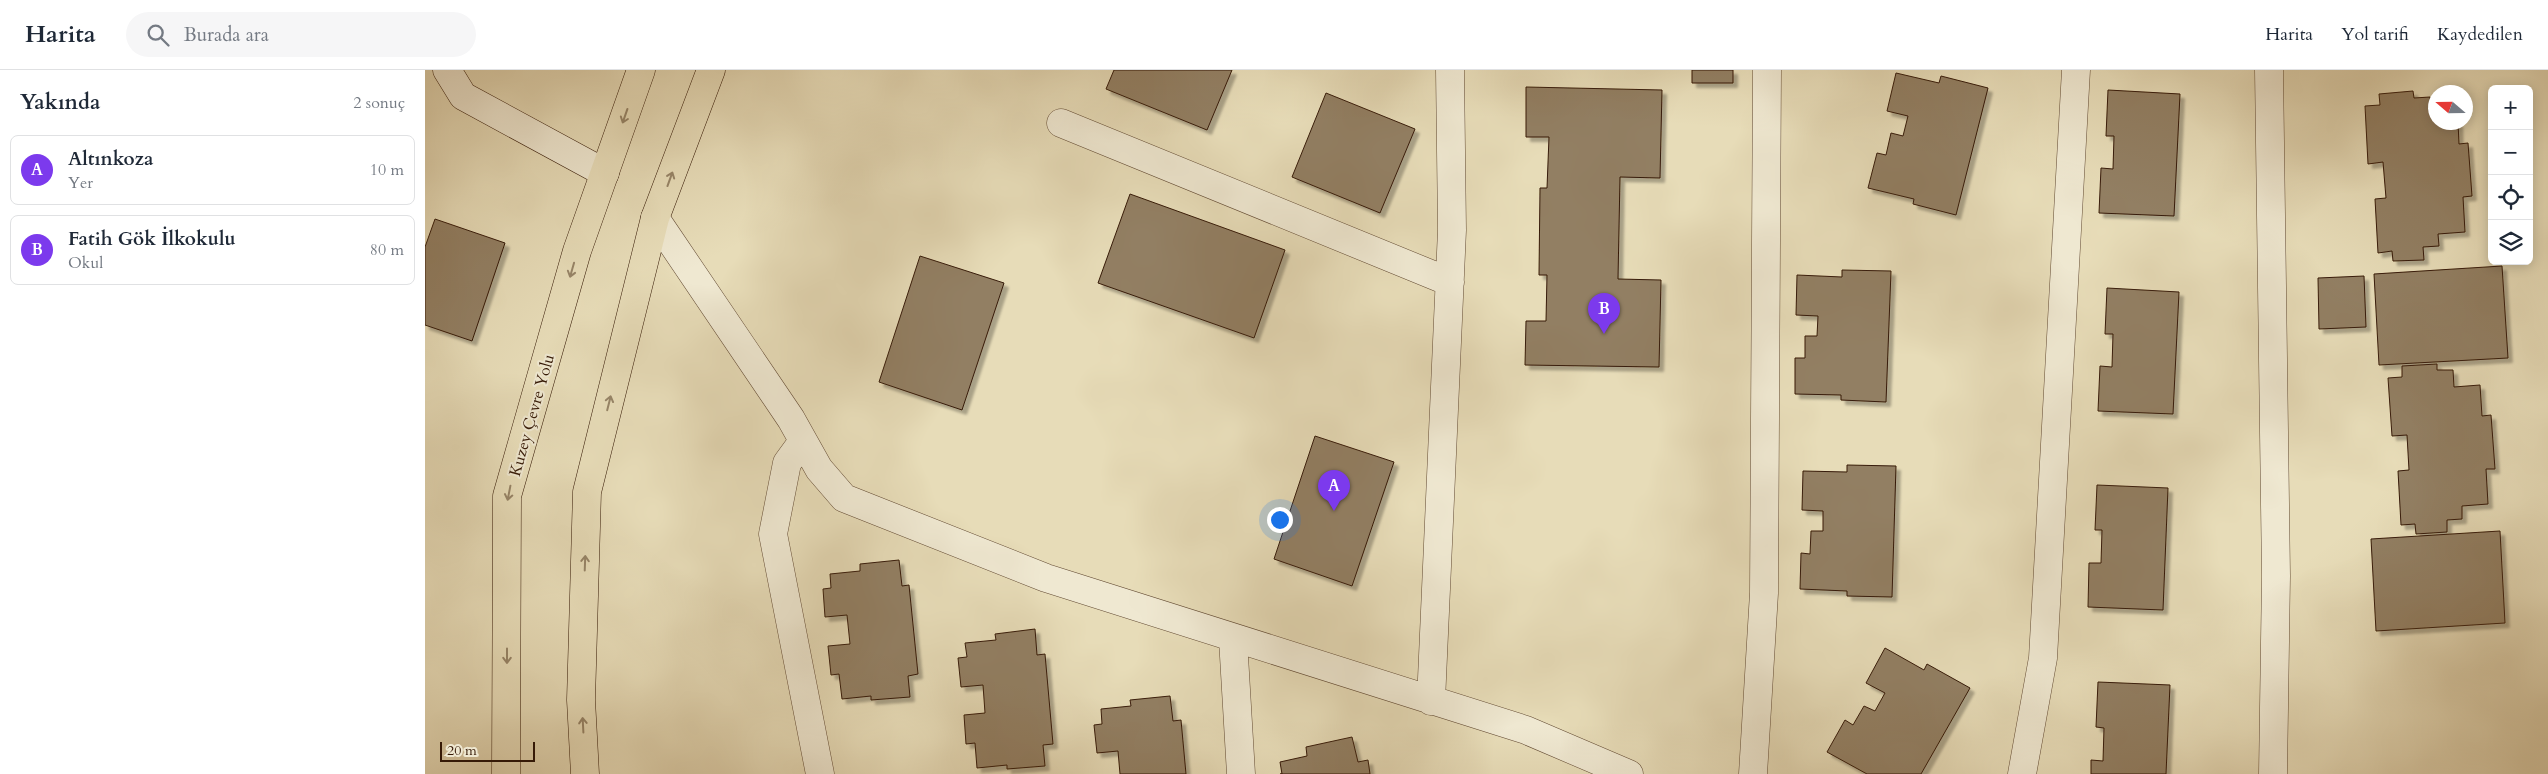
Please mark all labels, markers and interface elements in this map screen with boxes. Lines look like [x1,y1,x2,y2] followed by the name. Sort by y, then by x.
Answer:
[126,12,476,57] search box
[25,18,96,51] text: Harita
[144,21,172,49] icon: search
[184,22,269,48] text: Burada ara
[2265,22,2313,47] text: Harita
[2341,22,2409,47] text: Yol tarifi
[2437,22,2523,47] text: Kaydedilen
[2428,85,2473,130] north arrow
[2488,85,2533,265] map controls
[2488,85,2533,130] button: +
[20,88,100,117] text: Yakında
[353,92,405,114] text: 2 sonuç
[619,108,629,124] one-way arrow
[2488,130,2533,175] button: −
[68,146,153,172] text: Altınkoza
[31,159,43,181] text: A
[370,159,404,181] text: 10 m
[665,171,675,187] one-way arrow
[68,172,93,194] text: Yer
[2488,175,2533,220] button: locate
[2488,220,2533,265] button: layers
[68,226,236,252] text: Fatih Gök İlkokulu
[31,239,43,261] text: B
[370,239,404,261] text: 80 m
[68,252,103,274] text: Okul
[567,261,577,277] one-way arrow
[1588,293,1620,334] pin: B
[504,351,560,479] street label: Kuzey Çevre Yolu
[605,396,614,412] one-way arrow
[1318,470,1350,511] pin: A
[504,485,513,501] one-way arrow
[1267,507,1293,533] your location
[580,555,590,572] one-way arrow
[502,648,511,664] one-way arrow
[578,718,587,734] one-way arrow
[440,739,535,762] scale bar
[447,741,477,760] text: 20 m

